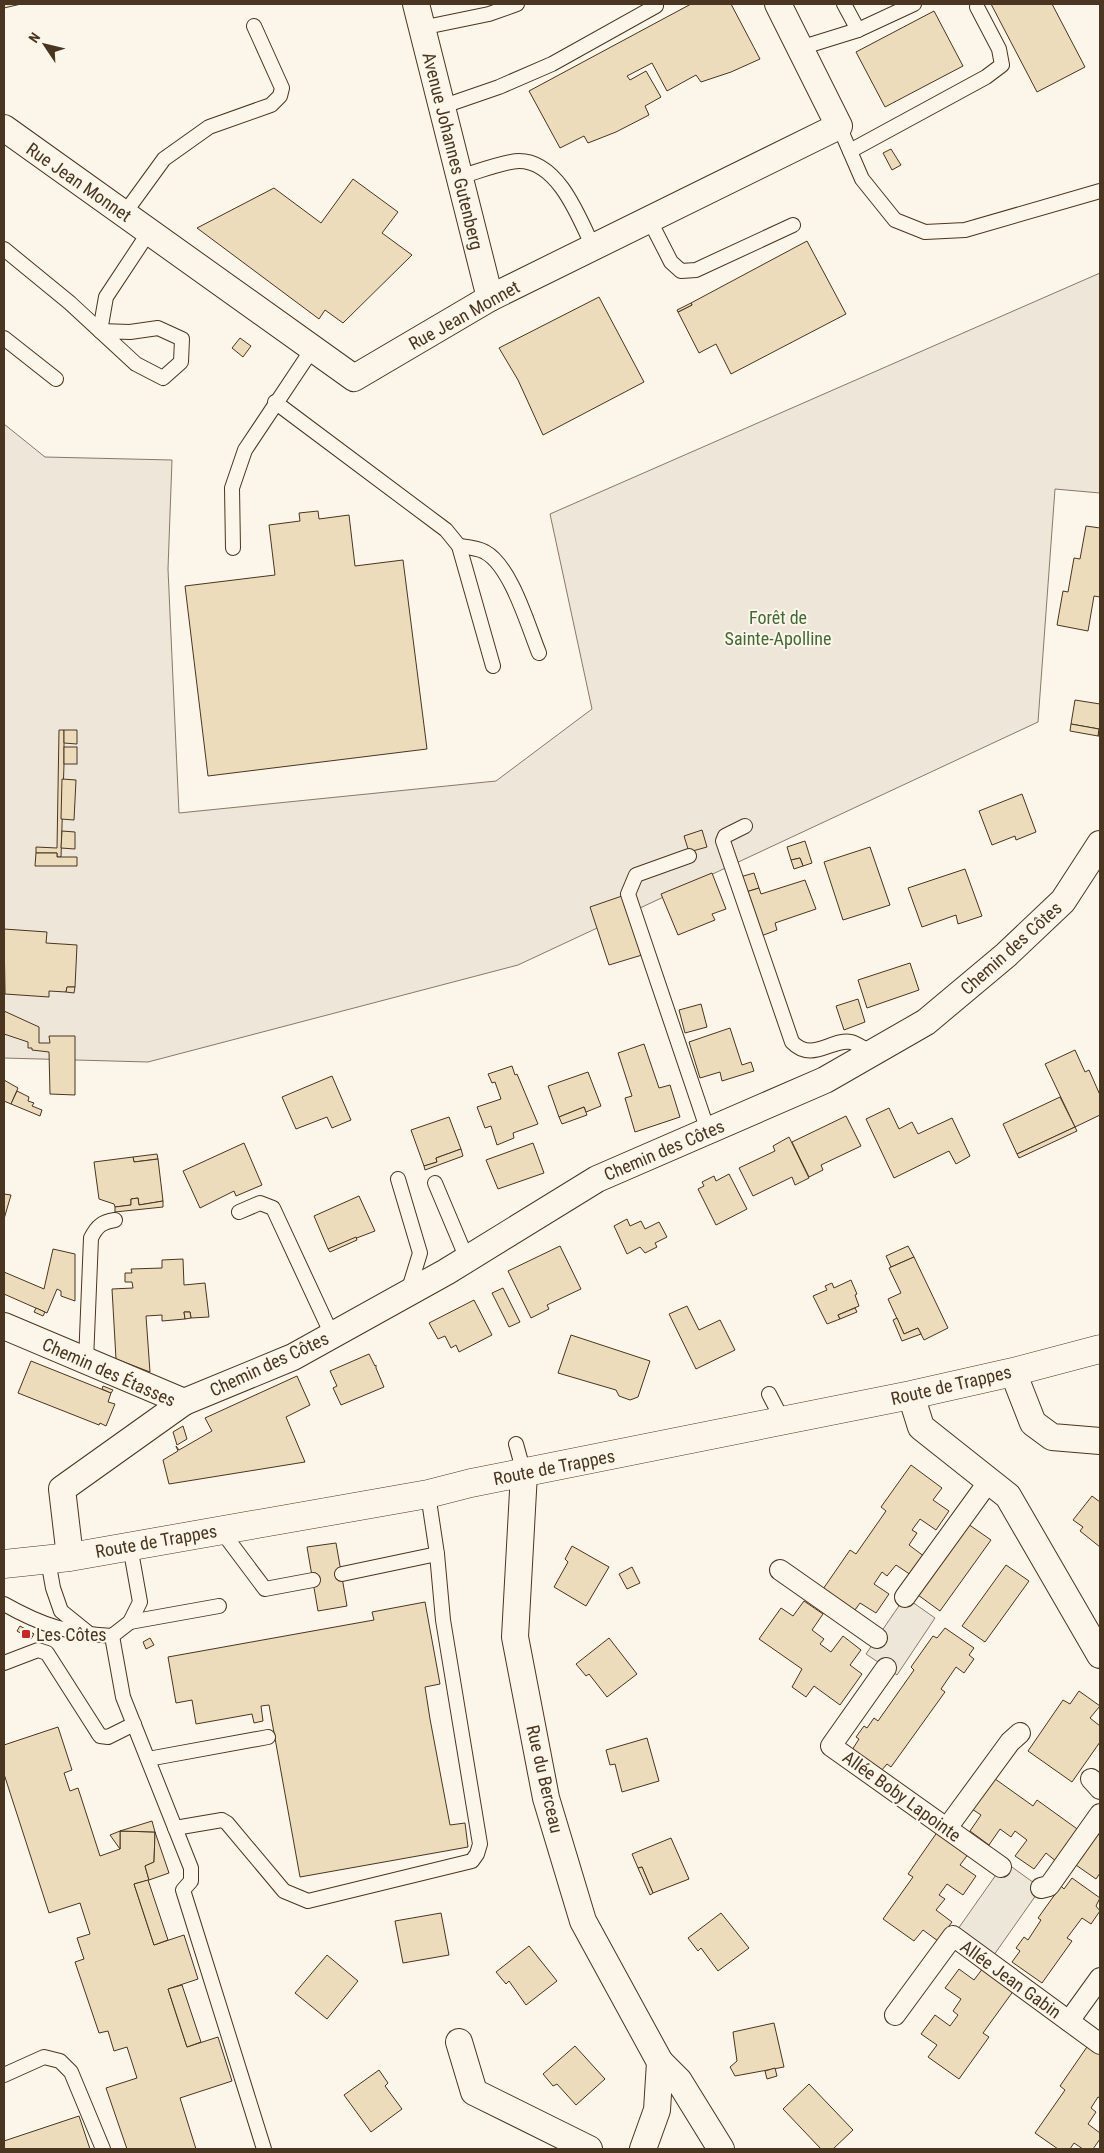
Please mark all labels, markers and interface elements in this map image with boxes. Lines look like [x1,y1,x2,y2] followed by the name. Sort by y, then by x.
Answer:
[20,20,70,70] north arrow
[25,29,43,46] text: N
[418,50,488,252] street label: Avenue Johannes Gutenberg
[22,138,136,226] street label: Rue Jean Monnet
[405,276,523,354] street label: Rue Jean Monnet
[725,607,831,649] park label: Forêt de Sainte-Apolline
[956,897,1066,999] street label: Chemin des Côtes
[601,1115,727,1185] street label: Chemin des Côtes
[206,1327,332,1401] street label: Chemin des Côtes
[39,1333,179,1411] street label: Chemin des Étasses
[889,1361,1013,1409] street label: Route de Trappes
[492,1445,616,1489] street label: Route de Trappes
[94,1520,218,1562] street label: Route de Trappes
[36,1624,107,1645] place label: Les Côtes
[20,1628,32,1640] marker: Les Côtes
[522,1723,568,1835] street label: Rue du Berceau
[839,1746,965,1846] street label: Allée Boby Lapointe
[957,1935,1065,2023] street label: Allée Jean Gabin

